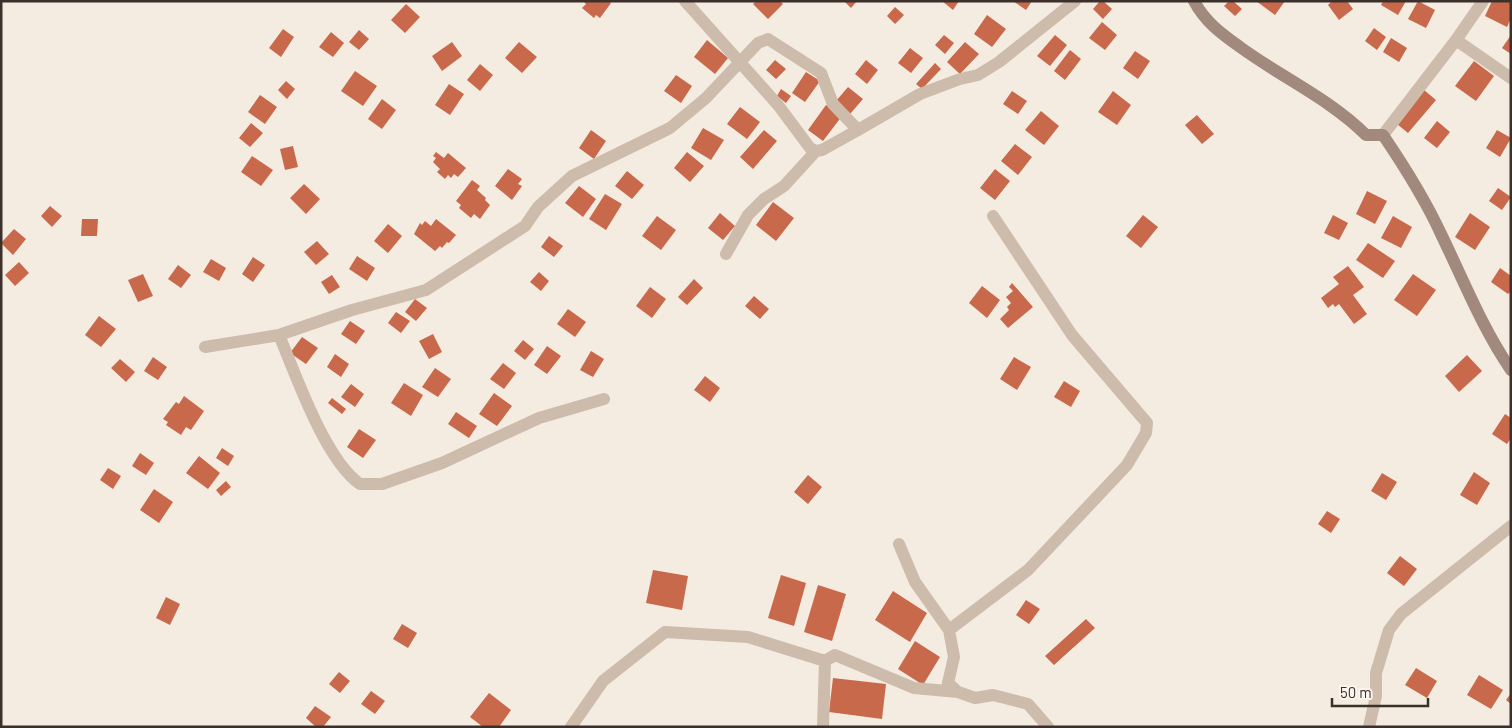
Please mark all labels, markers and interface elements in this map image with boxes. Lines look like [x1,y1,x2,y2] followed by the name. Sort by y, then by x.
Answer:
[1332,676,1428,708] scale bar
[1340,683,1372,701] text: 50 m

